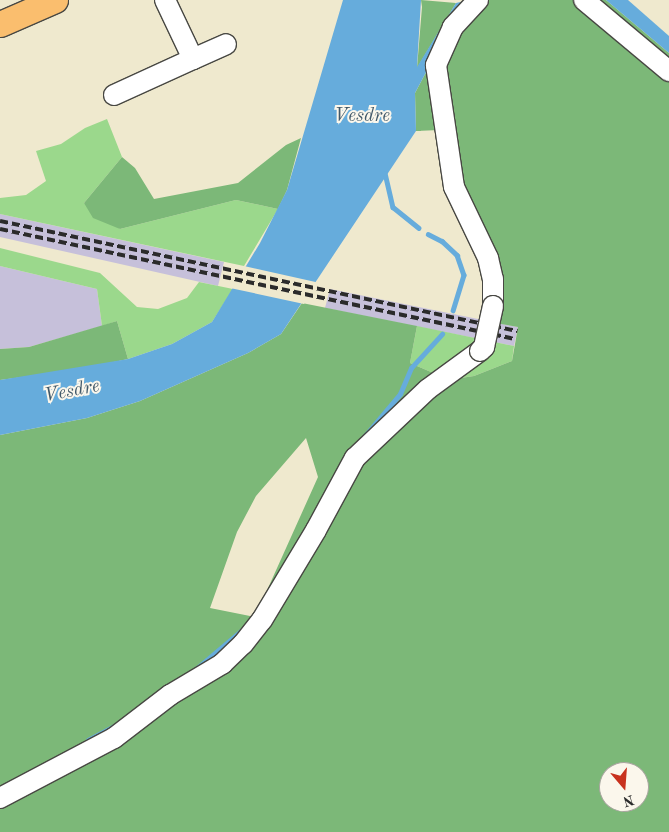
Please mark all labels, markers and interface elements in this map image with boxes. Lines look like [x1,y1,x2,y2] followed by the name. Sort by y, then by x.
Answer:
[334,106,390,128] water label: Vesdre
[42,375,102,409] water label: Vesdre
[599,762,649,812] north arrow
[621,792,636,809] text: N

